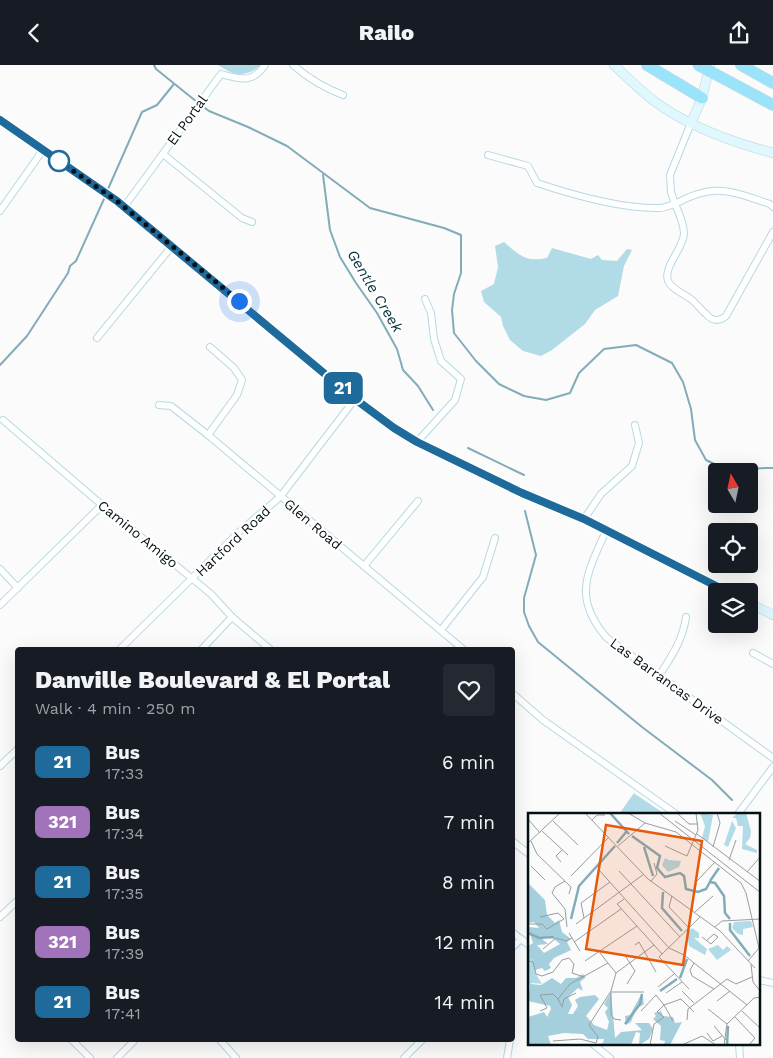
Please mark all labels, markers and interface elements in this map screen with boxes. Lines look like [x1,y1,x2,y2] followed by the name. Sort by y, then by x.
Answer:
[20,19,48,47] icon: back
[725,19,753,47] icon: share
[359,20,414,45] text: Railo
[164,91,211,148] street label: El Portal
[48,150,70,172] unlabelled marker
[343,246,407,336] water label: Gentle Creek
[227,289,252,314] your location
[320,372,366,404] line badge: 21
[334,377,352,398] text: 21
[708,463,758,513] north arrow
[708,463,758,633] map controls
[281,495,345,553] street label: Glen Road
[95,497,181,571] street label: Camino Amigo
[192,502,274,580] street label: Hartford Road
[708,523,758,573] button: locate
[708,583,758,633] button: layers
[607,635,727,727] street label: Las Barrancas Drive
[443,664,495,716] button: heart
[35,666,390,694] text: Danville Boulevard & El Portal
[35,699,195,718] text: Walk · 4 min · 250 m
[105,741,140,764] text: Bus
[53,751,72,772] text: 21
[442,751,495,774] text: 6 min
[105,764,144,783] text: 17:33
[105,801,140,824] text: Bus
[48,811,77,832] text: 321
[444,811,495,834] text: 7 min
[528,813,760,1045] inset map
[105,824,144,843] text: 17:34
[105,861,140,884] text: Bus
[53,871,72,892] text: 21
[442,871,495,894] text: 8 min
[105,884,144,903] text: 17:35
[105,921,140,944] text: Bus
[48,931,77,952] text: 321
[435,931,495,954] text: 12 min
[105,944,144,963] text: 17:39
[105,981,140,1004] text: Bus
[53,991,72,1012] text: 21
[435,991,495,1014] text: 14 min
[105,1004,141,1023] text: 17:41

